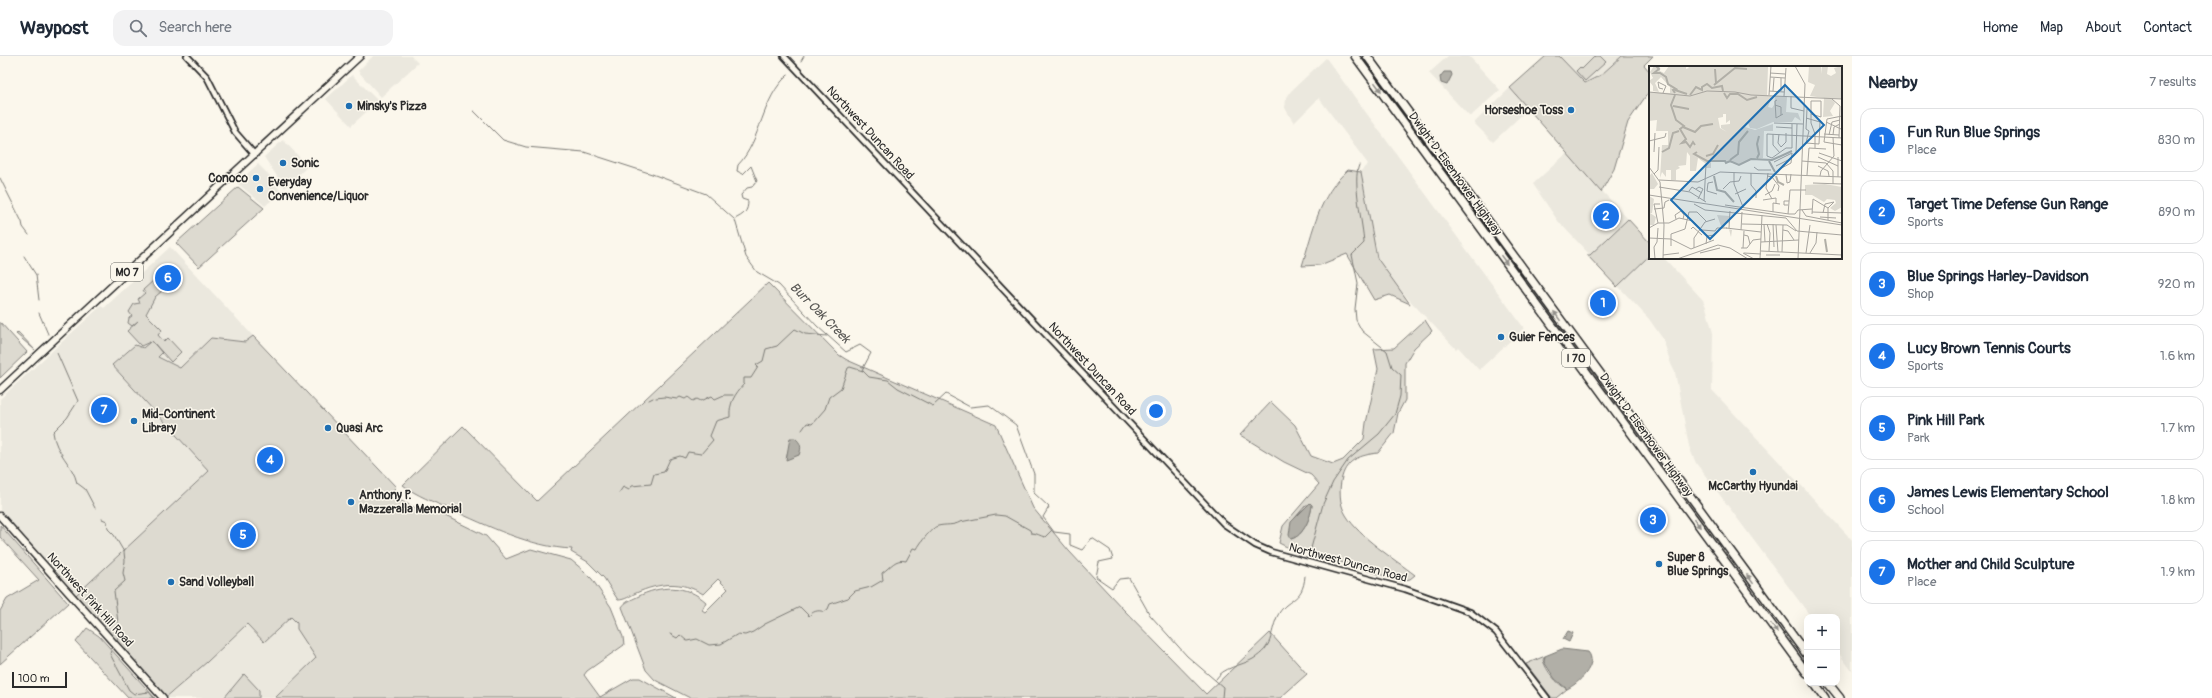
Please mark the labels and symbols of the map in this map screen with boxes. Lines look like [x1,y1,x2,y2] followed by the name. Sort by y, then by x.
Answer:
[1649,66,1842,259] inset map
[1373,82,1382,93] one-way arrow
[823,83,917,183] street label: Northwest Duncan Road
[357,99,427,114] place label: Minsky's Pizza
[344,101,354,111] marker: Minsky's Pizza
[1484,103,1564,118] place label: Horseshoe Toss
[1566,105,1576,115] marker: Horseshoe Toss
[1405,109,1505,239] street label: Dwight D. Eisenhower Highway
[291,156,319,171] place label: Sonic
[278,158,288,168] marker: Sonic
[208,171,249,186] place label: Conoco
[251,173,261,183] marker: Conoco
[268,175,369,204] place label: Everyday Convenience/Liquor
[255,184,265,194] marker: Everyday Convenience/Liquor
[1593,201,1619,231] pin: 2
[1500,255,1508,265] one-way arrow
[111,263,143,281] road number: MO 7
[155,263,181,293] pin: 6
[786,279,855,348] water label: Burr Oak Creek
[1590,288,1616,318] pin: 1
[1553,311,1561,322] one-way arrow
[1045,319,1139,419] street label: Northwest Duncan Road
[1509,330,1575,345] place label: Guier Fences
[1496,332,1506,342] marker: Guier Fences
[1562,349,1590,367] road number: I 70
[1596,370,1696,500] street label: Dwight D. Eisenhower Highway
[91,395,117,425] pin: 7
[1146,401,1166,421] your location
[142,407,216,436] place label: Mid-Continent Library
[129,416,139,426] marker: Mid-Continent Library
[336,421,383,436] place label: Quasi Arc
[323,423,333,433] marker: Quasi Arc
[257,445,283,475] pin: 4
[1748,467,1758,477] marker: McCarthy Hyundai
[1708,479,1798,494] place label: McCarthy Hyundai
[359,488,462,517] place label: Anthony P. Mazzeralla Memorial
[346,497,356,507] marker: Anthony P. Mazzeralla Memorial
[1640,505,1666,535] pin: 3
[1693,518,1701,528] one-way arrow
[230,520,256,550] pin: 5
[1287,540,1409,586] street label: Northwest Duncan Road
[44,550,136,650] street label: Northwest Pink Hill Road
[1667,550,1729,579] place label: Super 8 Blue Springs
[1654,559,1664,569] marker: Super 8 Blue Springs
[1746,574,1754,585] one-way arrow
[179,575,254,590] place label: Sand Volleyball
[166,577,176,587] marker: Sand Volleyball
[1770,622,1778,633] one-way arrow
[12,670,67,689] scale bar

